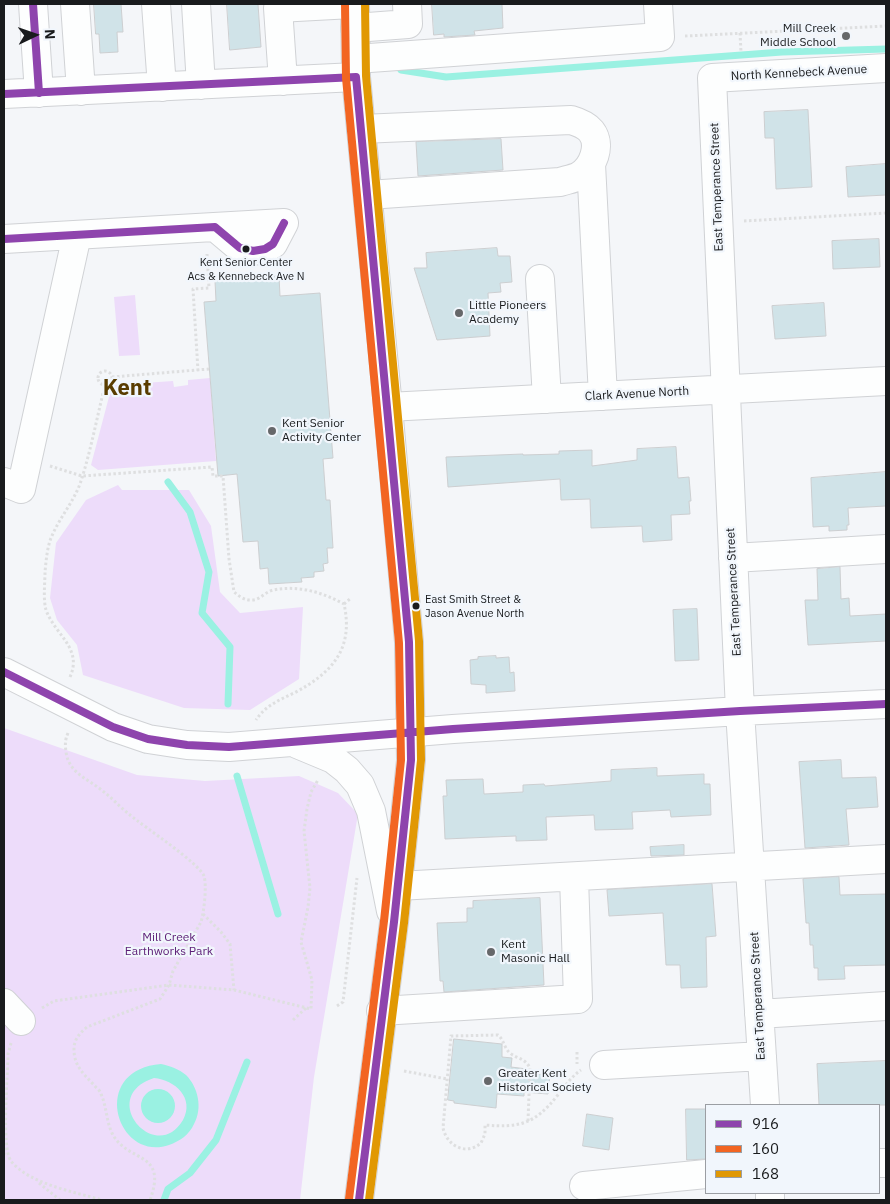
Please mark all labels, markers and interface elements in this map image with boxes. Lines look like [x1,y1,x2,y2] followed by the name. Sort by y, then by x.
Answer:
[10,10,60,60] north arrow
[760,22,836,50] place label: Mill Creek Middle School
[41,29,59,40] text: N
[840,30,852,42] marker: Mill Creek Middle School
[730,62,868,84] street label: North Kennebeck Avenue
[708,122,726,252] street label: East Temperance Street
[241,244,251,254] marker: Kent Senior Center Acs & Kennebeck Ave N
[188,256,304,282] place label: Kent Senior Center Acs & Kennebeck Ave N
[469,299,546,327] place label: Little Pioneers Academy
[453,307,465,319] marker: Little Pioneers Academy
[103,376,151,402] district label: Kent
[585,384,689,404] street label: Clark Avenue North
[282,417,361,445] place label: Kent Senior Activity Center
[266,425,278,437] marker: Kent Senior Activity Center
[723,527,745,657] street label: East Temperance Street
[425,593,524,619] place label: East Smith Street & Jason Avenue North
[411,601,421,611] marker: East Smith Street & Jason Avenue North
[125,931,213,959] park label: Mill Creek Earthworks Park
[747,931,769,1061] street label: East Temperance Street
[501,938,570,966] place label: Kent Masonic Hall
[485,946,497,958] marker: Kent Masonic Hall
[498,1067,592,1095] place label: Greater Kent Historical Society
[482,1075,494,1087] marker: Greater Kent Historical Society
[705,1104,880,1194] legend
[752,1114,779,1133] text: 916
[752,1139,779,1158] text: 160
[752,1164,779,1183] text: 168

